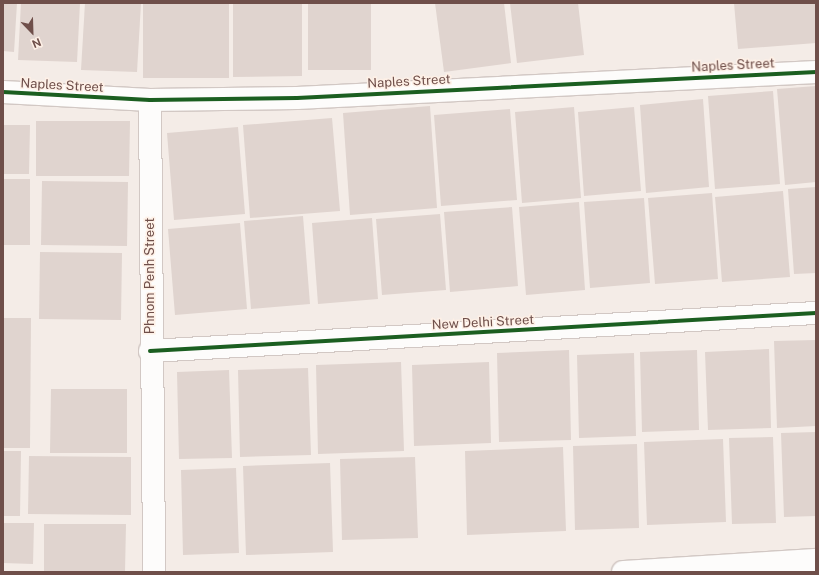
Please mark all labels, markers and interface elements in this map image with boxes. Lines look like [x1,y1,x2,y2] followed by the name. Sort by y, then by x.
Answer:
[12,12,52,52] north arrow
[30,36,43,50] text: N
[691,56,775,76] street label: Naples Street
[367,72,451,92] street label: Naples Street
[20,76,104,96] street label: Naples Street
[142,218,158,334] street label: Phnom Penh Street
[431,313,535,333] street label: New Delhi Street

